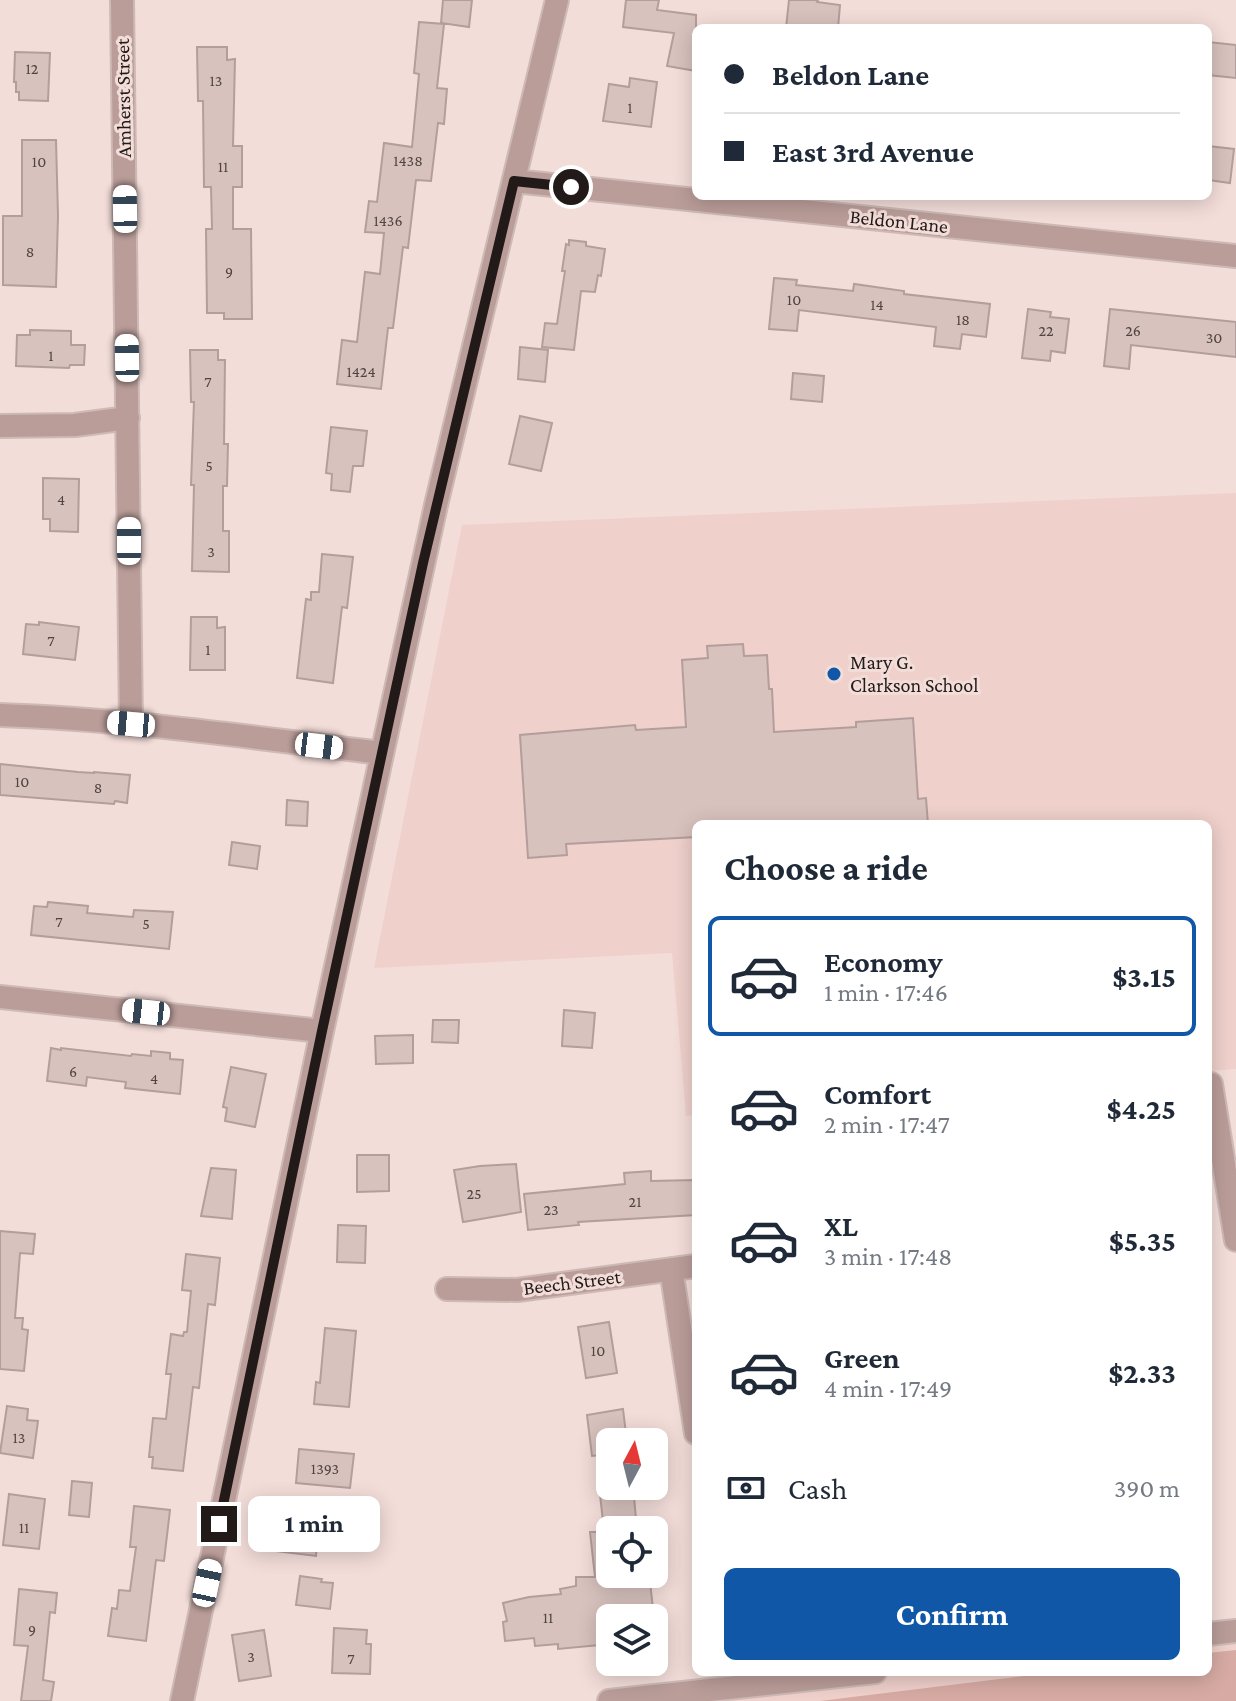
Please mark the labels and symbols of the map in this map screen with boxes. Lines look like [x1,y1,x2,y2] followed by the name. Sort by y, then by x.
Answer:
[111,38,135,158] street label: Amherst Street
[26,60,39,77] house number: 12
[210,72,222,89] house number: 13
[627,99,633,116] house number: 1
[393,152,423,169] house number: 1438
[32,153,46,170] house number: 10
[218,158,228,175] house number: 11
[553,169,589,205] route start
[113,185,137,233] car
[849,205,949,237] street label: Beldon Lane
[373,212,403,229] house number: 1436
[26,243,34,260] house number: 8
[225,263,233,280] house number: 9
[787,291,801,308] house number: 10
[870,296,884,313] house number: 14
[956,311,970,328] house number: 18
[1038,322,1054,339] house number: 22
[1125,322,1141,339] house number: 26
[1206,329,1222,346] house number: 30
[115,334,139,382] car
[48,347,54,364] house number: 1
[346,363,376,380] house number: 1424
[204,373,212,390] house number: 7
[205,457,213,474] house number: 5
[57,491,65,508] house number: 4
[117,517,141,565] car
[207,543,215,560] house number: 3
[47,632,55,649] house number: 7
[205,641,211,658] house number: 1
[850,651,978,696] place label: Mary G. Clarkson School
[825,665,843,683] marker: Mary G. Clarkson School
[106,710,156,738] car
[294,731,344,761] car
[15,773,29,790] house number: 10
[94,779,102,796] house number: 8
[55,913,63,930] house number: 7
[142,915,150,932] house number: 5
[121,998,171,1026] car
[69,1063,77,1080] house number: 6
[150,1070,158,1087] house number: 4
[466,1185,482,1202] house number: 25
[629,1193,641,1210] house number: 21
[543,1201,559,1218] house number: 23
[522,1265,622,1299] street label: Beech Street
[591,1342,605,1359] house number: 10
[596,1428,668,1500] north arrow
[13,1429,25,1446] house number: 13
[311,1460,339,1477] house number: 1393
[247,1496,379,1552] callout: 1 min
[201,1506,237,1542] route end
[19,1519,29,1536] house number: 11
[190,1557,224,1609] car
[543,1609,553,1626] house number: 11
[28,1621,36,1638] house number: 9
[247,1648,255,1665] house number: 3
[347,1650,355,1667] house number: 7

